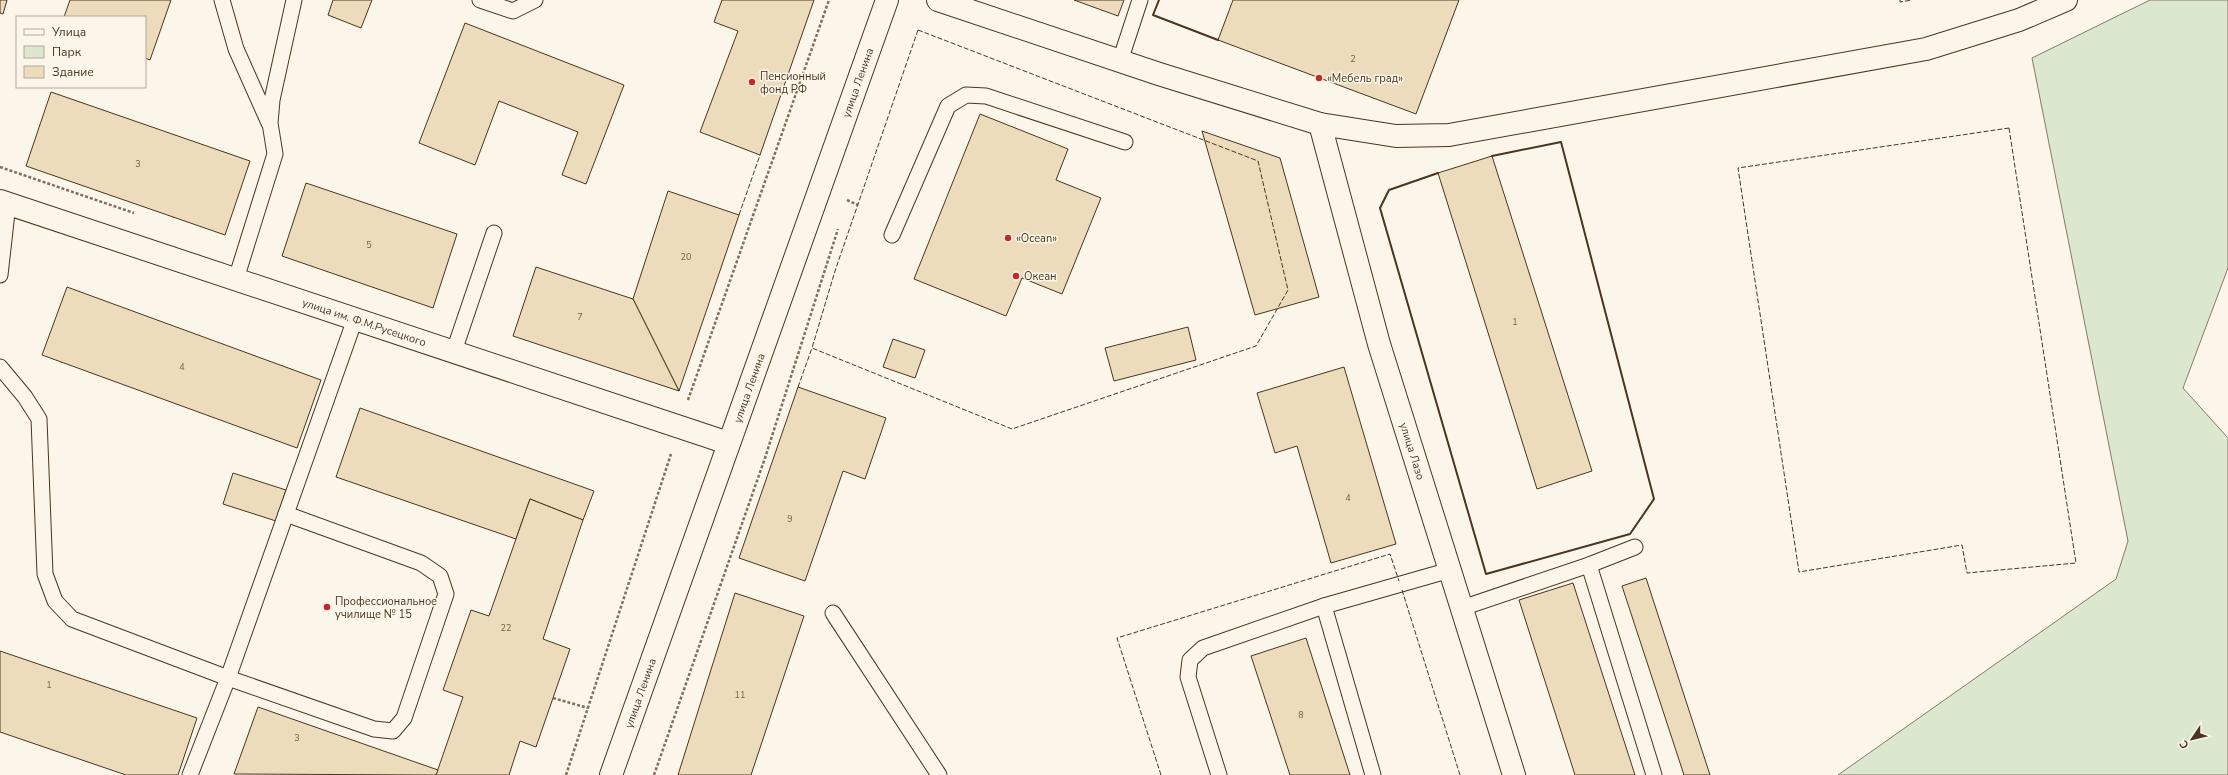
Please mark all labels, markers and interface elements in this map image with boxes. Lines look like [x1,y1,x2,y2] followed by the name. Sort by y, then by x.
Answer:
[16,16,146,88] legend
[51,24,86,40] text: Улица
[52,44,82,60] text: Парк
[838,46,877,119] street label: улица Ленина
[1350,53,1356,65] house number: 2
[52,64,94,80] text: Здание
[760,69,826,97] place label: Пенсионный фонд РФ
[1327,71,1403,86] place label: «Мебель град»
[1314,73,1324,83] marker: «Мебель град»
[747,77,757,87] marker: Пенсионный фонд РФ
[135,158,141,170] house number: 3
[1016,231,1057,246] place label: «Оcean»
[1003,233,1013,243] marker: «Оcean»
[366,239,372,251] house number: 5
[681,251,691,263] house number: 20
[1024,269,1057,284] place label: Океан
[1011,271,1021,281] marker: Океан
[300,295,428,350] street label: улица им. Ф.М.Русецкого
[577,311,583,323] house number: 7
[1512,316,1518,328] house number: 1
[730,351,768,425] street label: улица Ленина
[179,361,185,373] house number: 4
[1397,421,1429,482] street label: улица Лазо
[1345,492,1351,504] house number: 4
[787,513,793,525] house number: 9
[335,594,437,622] place label: Профессиональное училище № 15
[322,602,332,612] marker: Профессиональное училище № 15
[501,622,511,634] house number: 22
[621,656,660,730] street label: улица Ленина
[46,679,52,691] house number: 1
[735,689,745,701] house number: 11
[1298,709,1304,721] house number: 8
[2172,719,2212,759] north arrow
[294,732,300,744] house number: 3
[2176,737,2193,752] text: С

